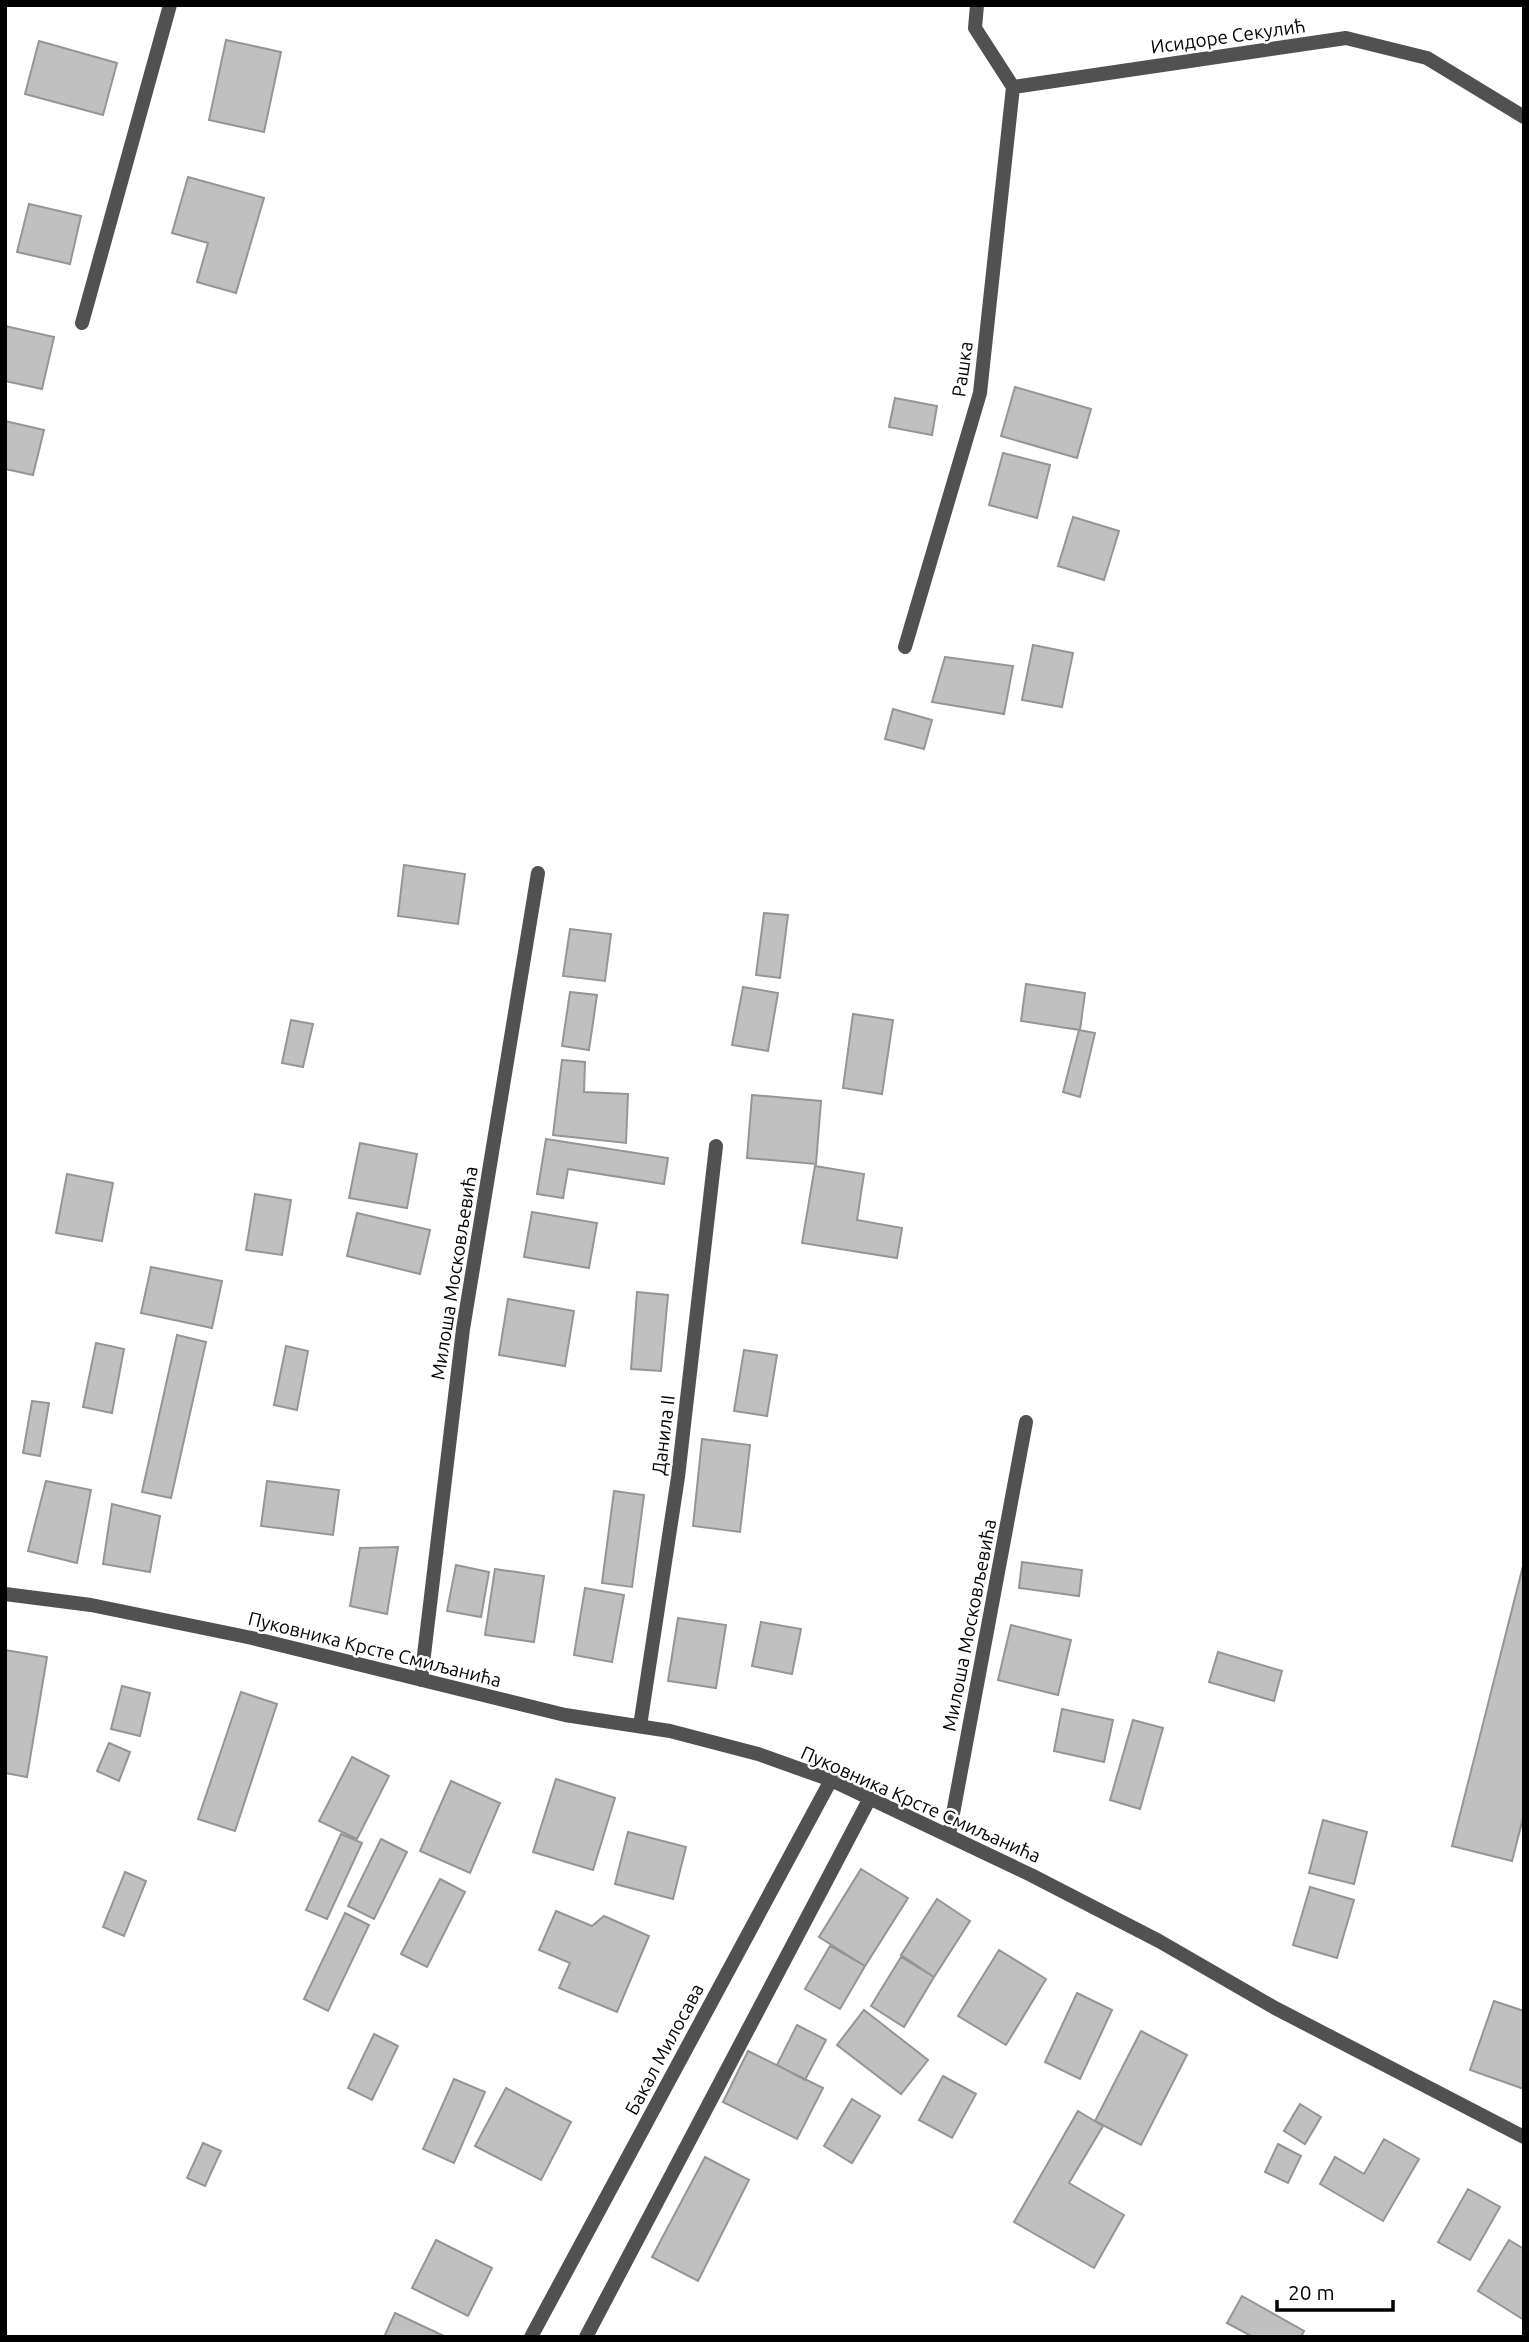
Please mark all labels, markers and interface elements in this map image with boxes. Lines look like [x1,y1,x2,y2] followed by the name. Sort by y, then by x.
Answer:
[1149,14,1307,58] street label: Исидоре Секулић
[947,340,977,398] street label: Рашка
[426,1165,482,1381] street label: Милоша Московљевића
[647,1394,679,1476] street label: Данила II
[938,1517,1000,1733] street label: Милоша Московљевића
[246,1607,504,1691] street label: Пуковника Крсте Смиљанића
[798,1741,1044,1867] street label: Пуковника Крсте Смиљанића
[620,1980,708,2118] street label: Бакал Милосава
[1277,2268,1392,2312] scale bar
[1288,2280,1335,2304] text: 20 m

